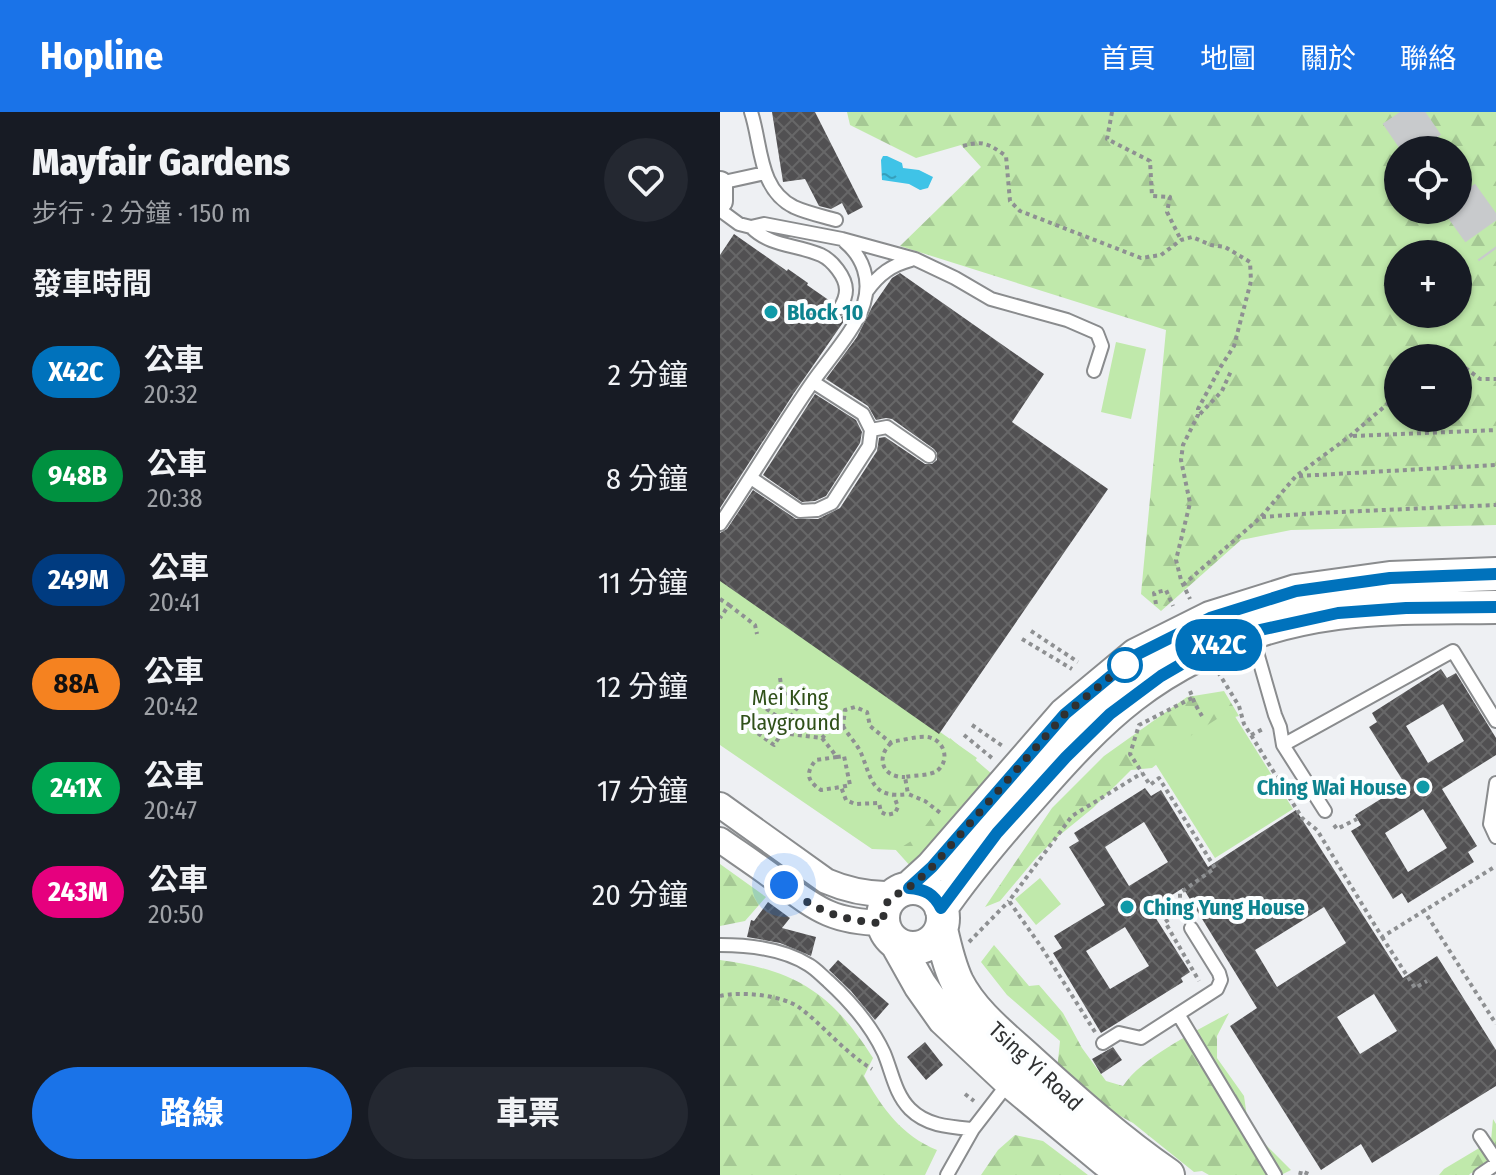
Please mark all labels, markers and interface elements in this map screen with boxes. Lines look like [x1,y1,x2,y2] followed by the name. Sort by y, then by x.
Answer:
[40,33,163,79] text: Hopline
[1100,42,1156,75] text: 首頁
[1200,42,1256,75] text: 地圖
[1300,42,1356,75] text: 關於
[1400,42,1456,75] text: 聯絡
[1384,136,1472,432] map controls
[1384,136,1472,224] button: locate
[604,138,688,222] button: heart
[32,139,290,185] text: Mayfair Gardens
[32,198,251,229] text: 步行 · 2 分鐘 · 150 m
[1384,240,1472,328] button: +
[32,266,152,302] text: 發車時間
[787,299,864,326] place label: Block 10
[762,303,780,321] marker: Block 10
[144,342,204,378] text: 公車
[1384,344,1472,432] button: −
[48,355,104,388] text: X42C
[608,357,688,393] text: 2 分鐘
[144,379,198,410] text: 20:32
[147,446,207,482] text: 公車
[48,459,107,492] text: 948B
[606,461,688,497] text: 8 分鐘
[147,483,203,514] text: 20:38
[149,550,209,586] text: 公車
[48,563,109,596] text: 249M
[598,565,688,601] text: 11 分鐘
[149,587,201,618] text: 20:41
[1163,619,1275,671] line badge: X42C
[1191,628,1247,661] text: X42C
[1108,648,1142,682] unlabelled marker
[144,654,204,690] text: 公車
[54,667,98,700] text: 88A
[596,669,688,705] text: 12 分鐘
[739,684,841,736] park label: Mei King Playground
[144,691,198,722] text: 20:42
[144,758,204,794] text: 公車
[50,771,102,804] text: 241X
[597,773,688,809] text: 17 分鐘
[1257,774,1407,801] place label: Ching Wai House
[1414,778,1432,796] marker: Ching Wai House
[144,795,197,826] text: 20:47
[148,862,208,898] text: 公車
[764,865,804,905] your location
[48,875,108,908] text: 243M
[592,877,688,913] text: 20 分鐘
[1143,894,1305,921] place label: Ching Yung House
[1118,898,1136,916] marker: Ching Yung House
[148,899,204,930] text: 20:50
[983,1016,1088,1117] street label: Tsing Yi Road
[32,1067,352,1159] button: 路線
[368,1067,688,1159] button: 車票

